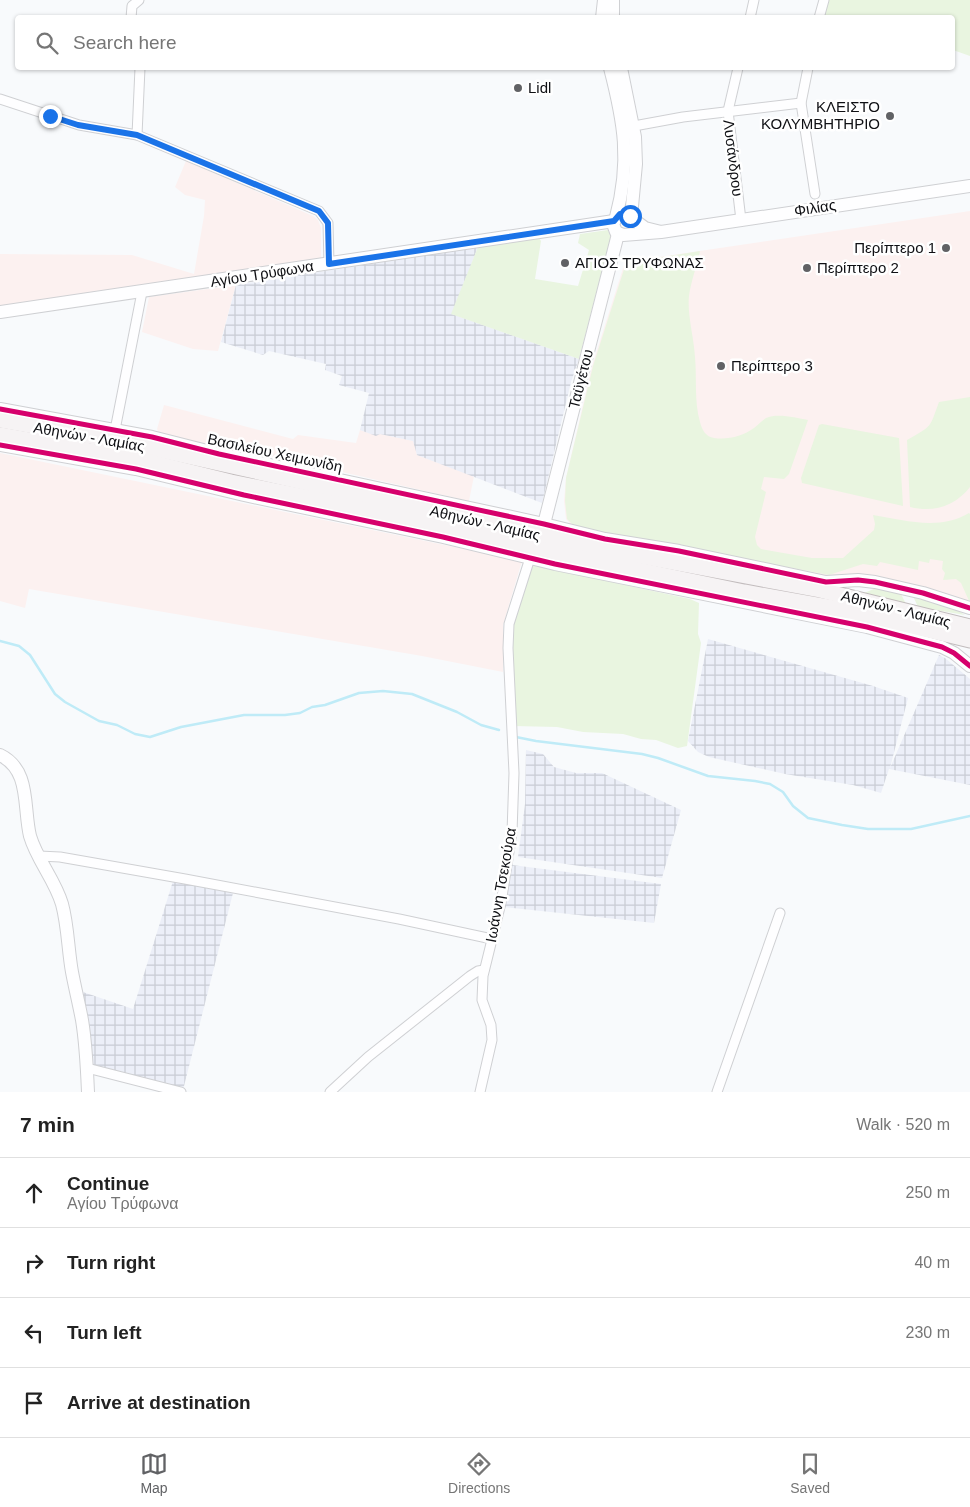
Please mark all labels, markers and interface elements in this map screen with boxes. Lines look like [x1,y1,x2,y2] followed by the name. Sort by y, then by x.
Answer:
[15,15,955,70] search box
[33,29,61,57] icon: search
[73,32,177,53] text: Search here
[528,79,551,96] place label: Lidl
[512,82,524,94] marker: Lidl
[761,98,880,132] place label: ΚΛΕΙΣΤΟ ΚΟΛΥΜΒΗΤΗΡΙΟ
[39,105,62,128] route end
[884,110,896,122] marker: ΚΛΕΙΣΤΟ ΚΟΛΥΜΒΗΤΗΡΙΟ
[720,119,747,197] street label: Λυσάνδρου
[793,196,837,219] street label: Φιλίας
[619,205,642,228] route start
[854,239,936,256] place label: Περίπτερο 1
[940,242,952,254] marker: Περίπτερο 1
[575,254,704,271] place label: ΑΓΙΟΣ ΤΡΥΦΩΝΑΣ
[209,257,315,290] street label: Αγίου Τρύφωνα
[559,257,571,269] marker: ΑΓΙΟΣ ΤΡΥΦΩΝΑΣ
[817,259,899,276] place label: Περίπτερο 2
[801,262,813,274] marker: Περίπτερο 2
[565,347,596,410] street label: Ταϋγέτου
[731,357,813,374] place label: Περίπτερο 3
[715,360,727,372] marker: Περίπτερο 3
[32,418,146,455] street label: Αθηνών - Λαμίας
[206,430,344,475] street label: Βασιλείου Χειμωνίδη
[428,502,542,543] street label: Αθηνών - Λαμίας
[839,587,953,630] street label: Αθηνών - Λαμίας
[482,826,519,944] street label: Ιωάννη Τσεκούρα
[20,1113,75,1136] text: 7 min
[856,1116,950,1133] text: Walk · 520 m
[67,1173,149,1194] text: Continue
[20,1179,48,1207] icon: ahead
[906,1184,950,1201] text: 250 m
[67,1195,178,1212] text: Αγίου Τρύφωνα
[20,1249,48,1277] icon: right
[67,1252,155,1273] text: Turn right
[914,1254,950,1271] text: 40 m
[20,1319,48,1347] icon: left
[67,1322,142,1343] text: Turn left
[906,1324,950,1341] text: 230 m
[20,1389,48,1417] icon: arrive
[67,1392,251,1413] text: Arrive at destination
[140,1450,168,1496] tab: Map
[448,1450,510,1496] tab: Directions
[790,1450,830,1496] tab: Saved

